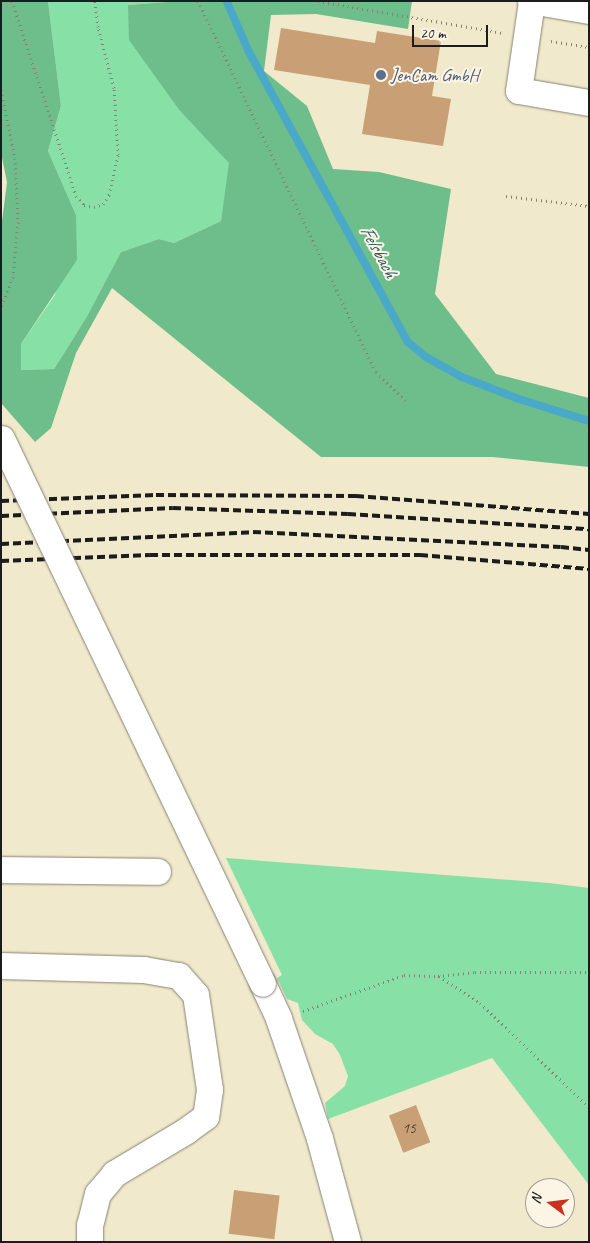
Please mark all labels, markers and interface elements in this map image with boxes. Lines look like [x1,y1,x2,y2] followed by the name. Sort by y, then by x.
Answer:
[415,15,491,47] scale bar
[420,24,446,43] text: 20 m
[391,64,479,86] place label: JenCam GmbH
[375,69,387,81] marker: JenCam GmbH
[355,222,401,282] water label: Felsbach
[402,1120,416,1138] house number: 15
[525,1178,575,1228] north arrow
[527,1193,545,1206] text: N

